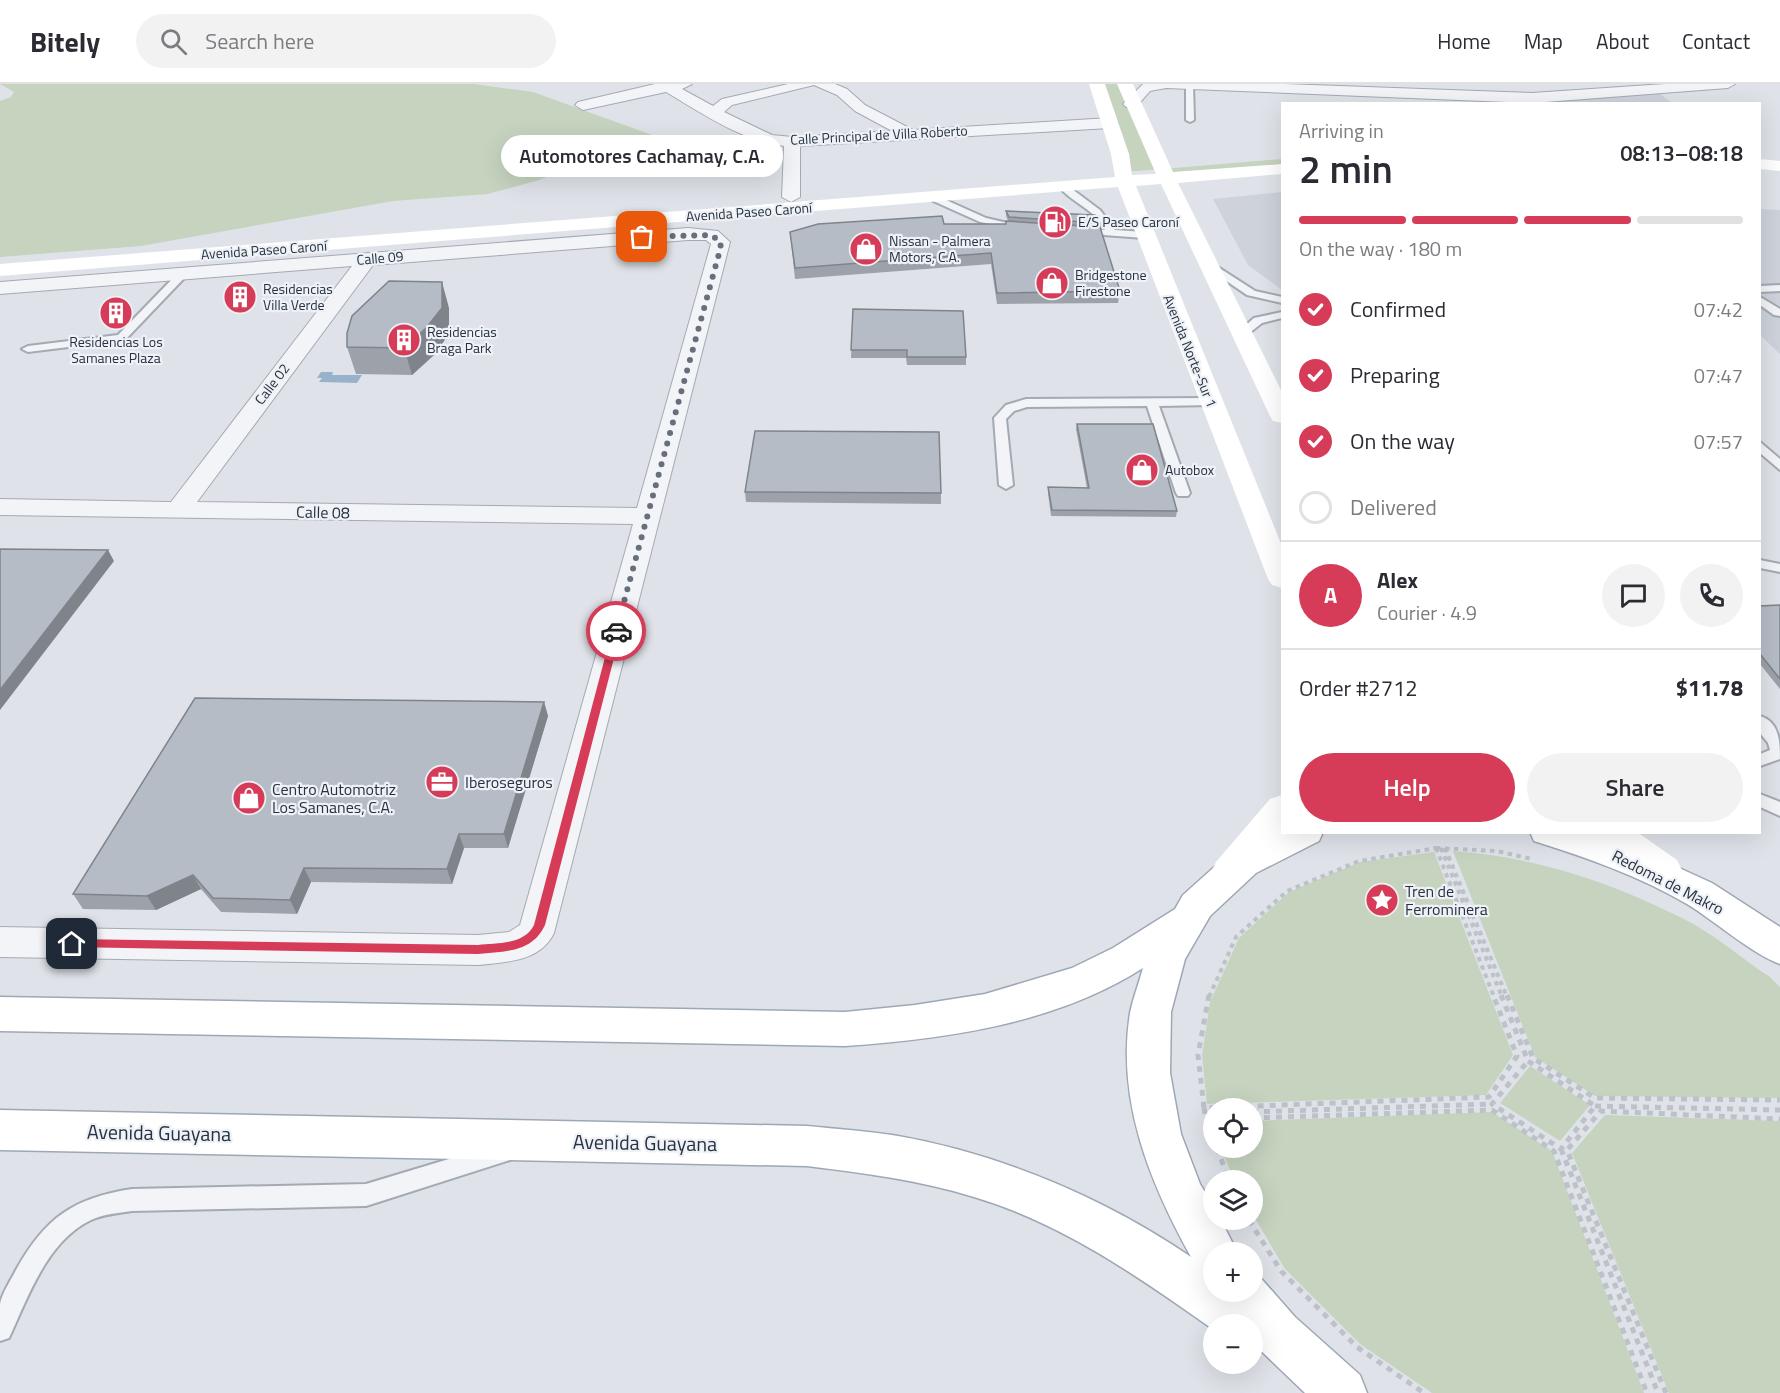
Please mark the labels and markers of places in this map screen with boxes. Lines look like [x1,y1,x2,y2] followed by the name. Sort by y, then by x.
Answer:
[501,135,783,177] callout: Automotores Cachamay, C.A.
[1037,204,1073,240] fuel station icon: E/S Paseo Caroní
[616,211,667,262] pin
[1078,211,1180,232] place label: E/S Paseo Caroní
[889,230,991,267] place label: Nissan - Palmera Motors, C.A.
[848,231,884,267] shop icon: Nissan - Palmera Motors, C.A.
[1075,264,1147,301] place label: Bridgestone Firestone
[1034,265,1070,301] shop icon: Bridgestone Firestone
[263,278,333,315] place label: Residencias Villa Verde
[222,279,258,315] building icon: Residencias Villa Verde
[98,295,134,331] building icon: Residencias Los Samanes Plaza
[427,321,497,358] place label: Residencias Braga Park
[386,322,422,358] building icon: Residencias Braga Park
[69,331,163,368] place label: Residencias Los Samanes Plaza
[1124,452,1160,488] shop icon: Autobox
[1165,459,1215,480] place label: Autobox
[424,764,460,800] office icon: Iberoseguros
[465,770,553,794] place label: Iberoseguros
[272,777,396,819] place label: Centro Automotriz Los Samanes, C.A.
[231,780,267,816] shop icon: Centro Automotriz Los Samanes, C.A.
[1405,879,1488,921] place label: Tren de Ferrominera
[1364,882,1400,918] place icon: Tren de Ferrominera
[46,918,97,969] pin

